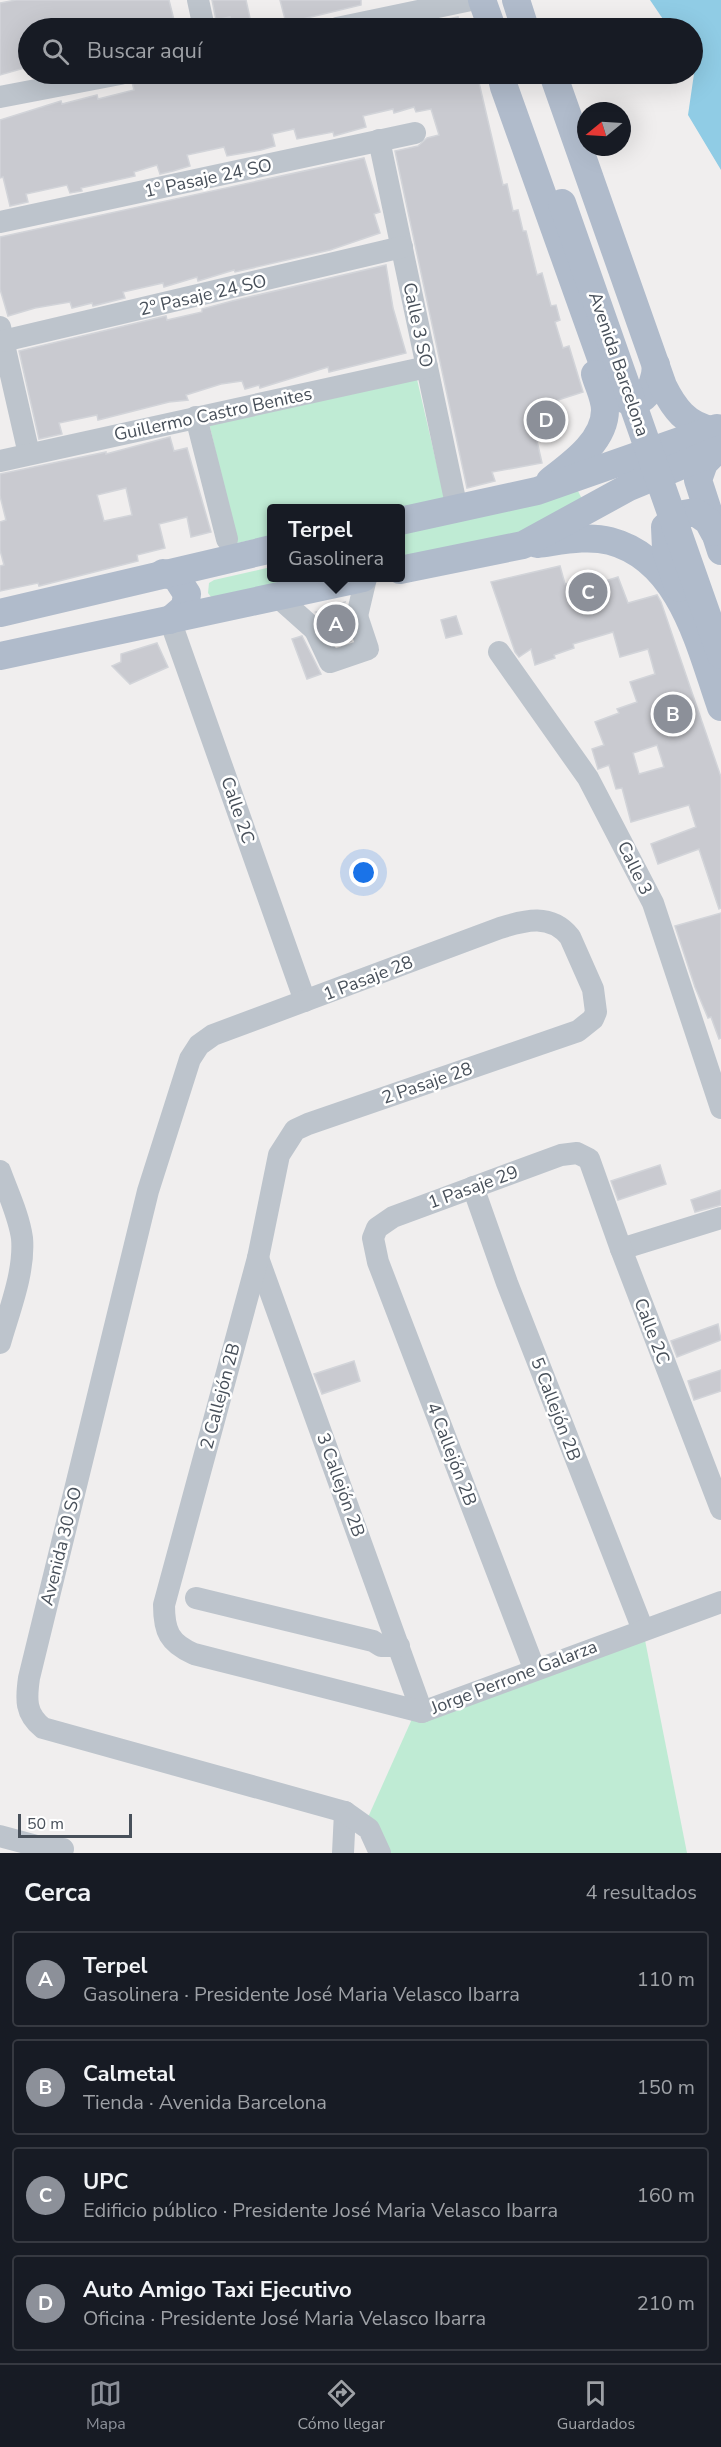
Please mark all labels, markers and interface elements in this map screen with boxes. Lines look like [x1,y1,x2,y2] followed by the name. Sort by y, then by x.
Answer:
[18,18,703,84] search box
[39,35,72,68] icon: search
[87,36,202,66] text: Buscar aquí
[577,102,631,156] north arrow
[142,153,274,203] street label: 1º Pasaje 24 SO
[137,269,269,321] street label: 2º Pasaje 24 SO
[397,280,439,370] street label: Calle 3 SO
[583,289,655,439] street label: Avenida Barcelona
[112,381,314,447] street label: Guillermo Castro Benites
[526,398,566,442] pin: D
[267,504,405,582] popup
[288,515,353,545] text: Terpel
[288,545,384,572] text: Gasolinera
[568,570,608,614] pin: C
[316,602,356,646] pin: A
[654,692,692,736] pin: B
[215,773,261,847] street label: Calle 2C
[612,837,658,899] street label: Calle 3
[349,858,378,887] your location
[320,950,416,1006] street label: 1 Pasaje 28
[379,1056,475,1110] street label: 2 Pasaje 28
[425,1160,521,1214] street label: 1 Pasaje 29
[628,1294,676,1368] street label: Calle 2C
[194,1340,246,1452] street label: 2 Callejón 2B
[525,1354,587,1464] street label: 5 Callejón 2B
[421,1399,483,1509] street label: 4 Callejón 2B
[311,1430,371,1540] street label: 3 Callejón 2B
[35,1484,87,1608] street label: Avenida 30 SO
[426,1634,601,1720] street label: Jorge Perrone Galarza
[18,1811,132,1838] scale bar
[27,1813,64,1835] text: 50 m
[24,1875,91,1910] text: Cerca
[586,1879,697,1906] text: 4 resultados
[83,1951,148,1981] text: Terpel
[38,1966,53,1993] text: A
[637,1966,695,1993] text: 110 m
[83,1981,520,2008] text: Gasolinera · Presidente José Maria Velasco Ibarra
[83,2059,175,2089] text: Calmetal
[39,2074,52,2101] text: B
[637,2074,695,2101] text: 150 m
[83,2089,327,2116] text: Tienda · Avenida Barcelona
[83,2167,128,2197] text: UPC
[39,2182,52,2209] text: C
[637,2182,695,2209] text: 160 m
[83,2197,558,2224] text: Edificio público · Presidente José Maria Velasco Ibarra
[83,2275,352,2305] text: Auto Amigo Taxi Ejecutivo
[38,2290,53,2317] text: D
[637,2290,695,2317] text: 210 m
[83,2305,486,2332] text: Oficina · Presidente José Maria Velasco Ibarra
[86,2377,126,2435] tab: Mapa
[298,2377,385,2435] tab: Cómo llegar
[557,2377,635,2435] tab: Guardados

